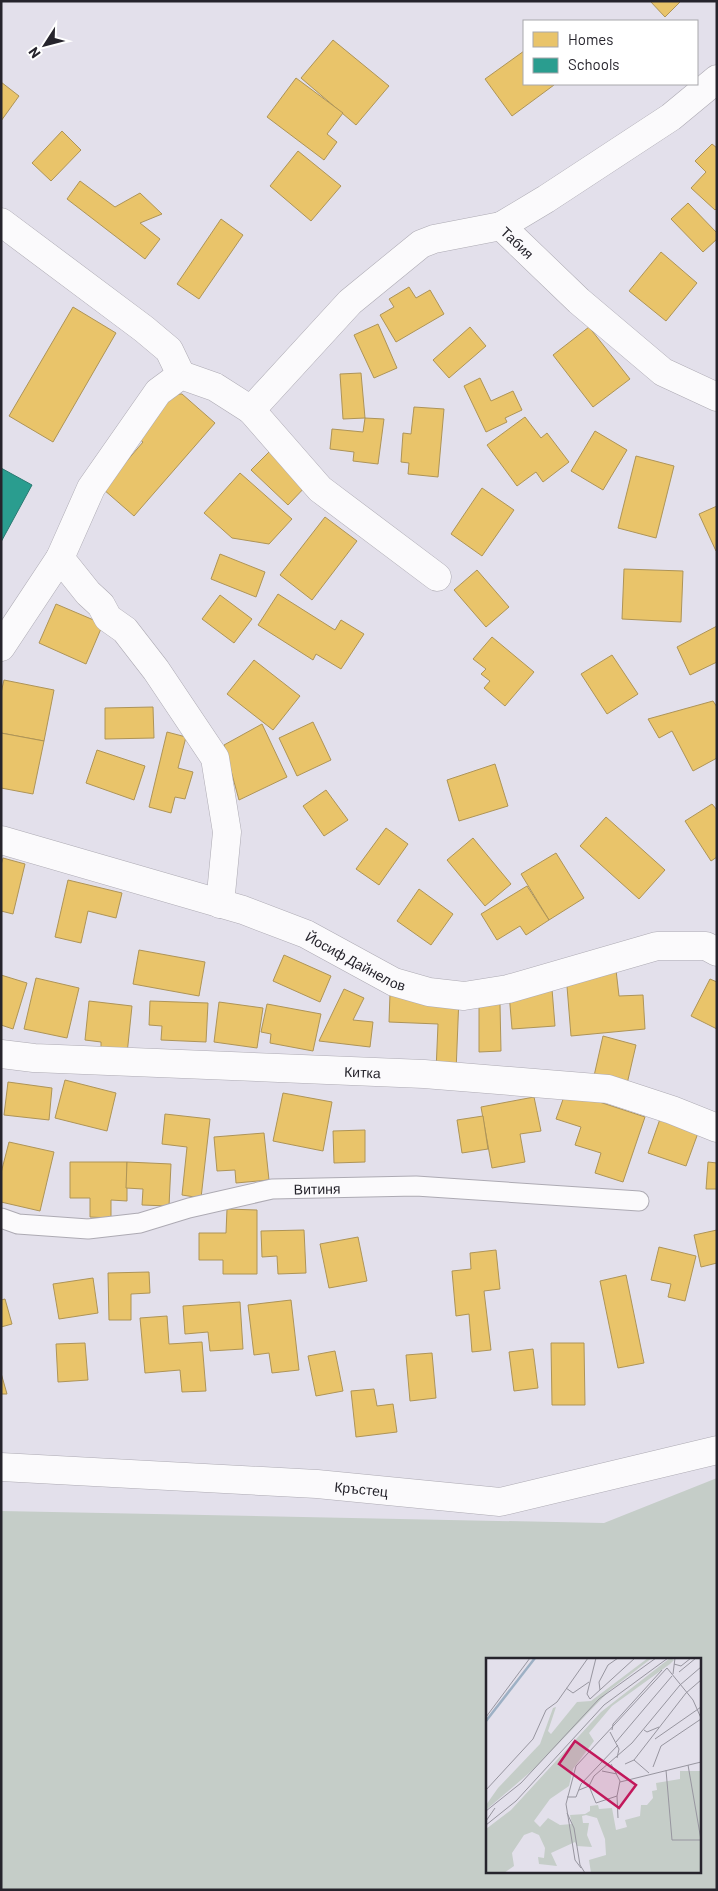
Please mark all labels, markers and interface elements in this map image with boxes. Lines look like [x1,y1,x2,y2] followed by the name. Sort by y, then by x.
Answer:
[20,20,70,70] north arrow
[523,20,698,85] legend
[568,30,613,48] text: Homes
[24,44,44,62] text: N
[568,55,620,73] text: Schools
[498,222,538,262] street label: Табия
[303,927,408,993] street label: Йосиф Дайнелов
[344,1062,381,1081] street label: Китка
[294,1179,341,1197] street label: Витиня
[334,1477,389,1499] street label: Кръстец
[486,1658,700,1874] inset map

